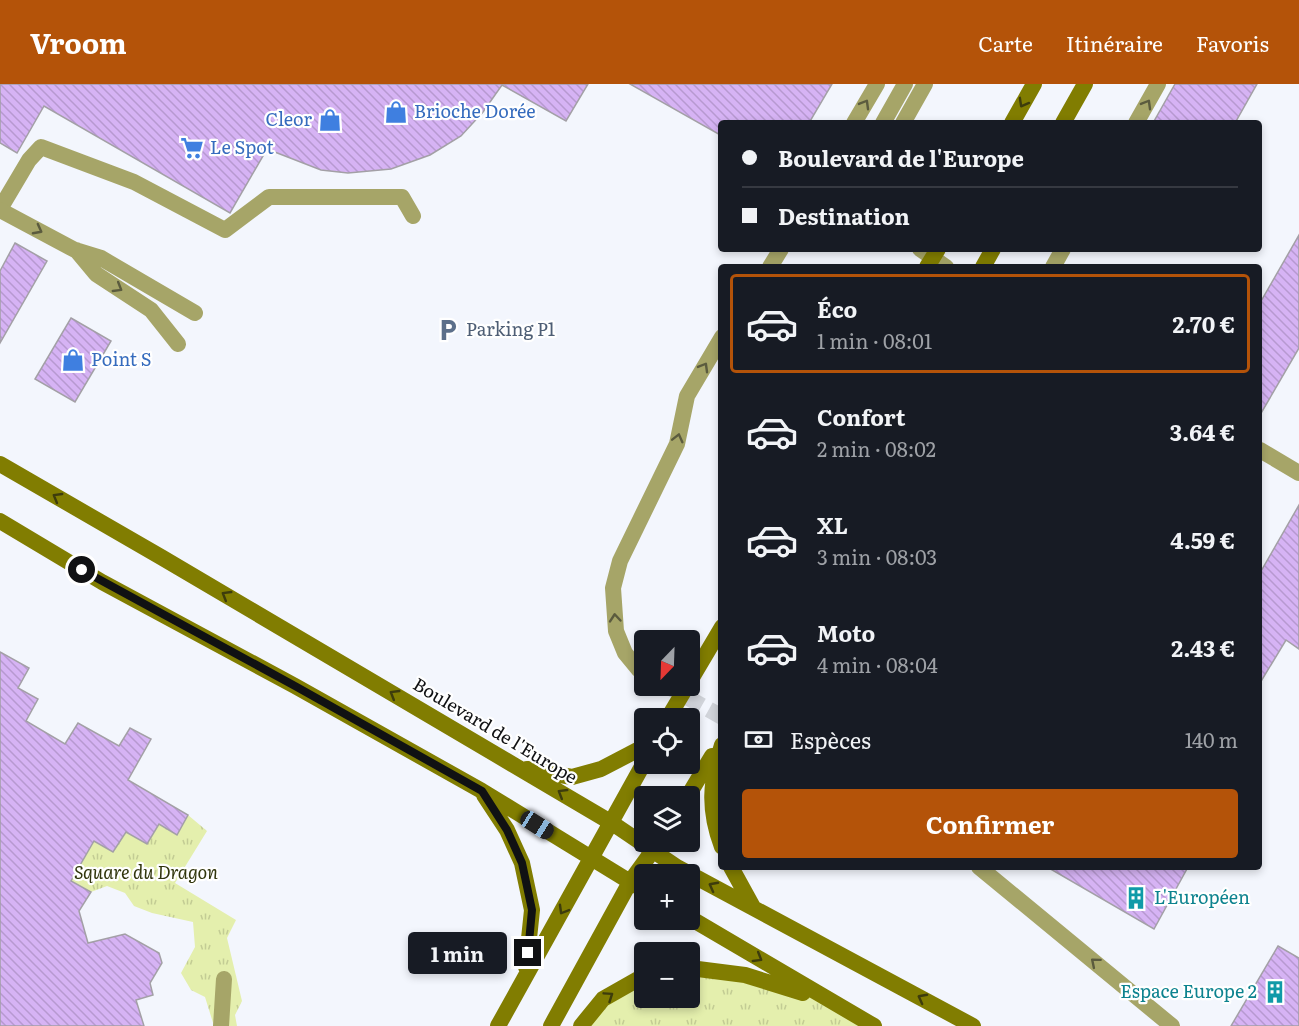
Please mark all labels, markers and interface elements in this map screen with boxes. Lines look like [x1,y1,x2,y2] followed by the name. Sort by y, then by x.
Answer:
[30,21,127,63] text: Vroom
[978,27,1033,58] text: Carte
[1066,27,1163,58] text: Itinéraire
[1196,27,1269,58] text: Favoris
[414,97,536,124] place label: Brioche Dorée
[1018,97,1030,108] one-way arrow
[383,99,409,125] shop icon: Brioche Dorée
[858,99,869,110] one-way arrow
[1140,99,1151,110] one-way arrow
[266,105,312,132] place label: Cleor
[317,107,343,133] shop icon: Cleor
[210,133,275,160] place label: Le Spot
[179,135,205,161] supermarket icon: Le Spot
[778,141,1024,174] text: Boulevard de l'Europe
[778,199,910,232] text: Destination
[31,223,42,234] one-way arrow
[112,281,123,292] one-way arrow
[817,292,857,325] text: Éco
[745,297,799,351] icon: car
[1172,307,1235,340] text: 2.70 €
[466,315,555,342] place label: Parking P1
[435,317,461,343] parking icon: Parking P1
[817,325,932,355] text: 1 min · 08:01
[91,345,151,372] place label: Point S
[60,347,86,373] shop icon: Point S
[697,363,709,373] one-way arrow
[817,400,905,433] text: Confort
[745,405,799,459] icon: car
[1170,415,1235,448] text: 3.64 €
[671,433,684,443] one-way arrow
[817,433,936,463] text: 2 min · 08:02
[53,493,63,504] one-way arrow
[817,508,848,541] text: XL
[745,513,799,567] icon: car
[1170,523,1235,556] text: 4.59 €
[817,541,937,571] text: 3 min · 08:03
[68,556,95,583] route start
[222,591,232,602] one-way arrow
[609,614,622,623] one-way arrow
[817,616,875,649] text: Moto
[745,621,799,675] icon: car
[634,630,700,696] north arrow
[634,630,700,1008] map controls
[1171,631,1235,664] text: 2.43 €
[817,649,938,679] text: 4 min · 08:04
[408,670,583,790] street label: Boulevard de l'Europe
[390,690,400,702] one-way arrow
[634,708,700,774] button: locate
[742,723,775,756] icon: cash
[790,723,871,756] text: Espèces
[1185,724,1238,754] text: 140 m
[634,786,700,852] button: layers
[557,789,568,801] one-way arrow
[742,789,1238,858] button: Confirmer
[517,808,557,842] car
[74,858,218,885] park label: Square du Dragon
[634,864,700,930] button: +
[709,882,719,893] one-way arrow
[1154,883,1250,910] place label: L'Européen
[1123,885,1149,911] building icon: L'Européen
[558,903,570,914] one-way arrow
[408,932,507,974] callout: 1 min
[431,938,484,968] text: 1 min
[514,939,541,966] route end
[634,942,700,1008] button: −
[752,951,762,963] one-way arrow
[1091,958,1102,969] one-way arrow
[1120,977,1257,1004] place label: Espace Europe 2
[1262,979,1288,1005] building icon: Espace Europe 2
[603,992,614,1003] one-way arrow
[918,994,928,1005] one-way arrow

